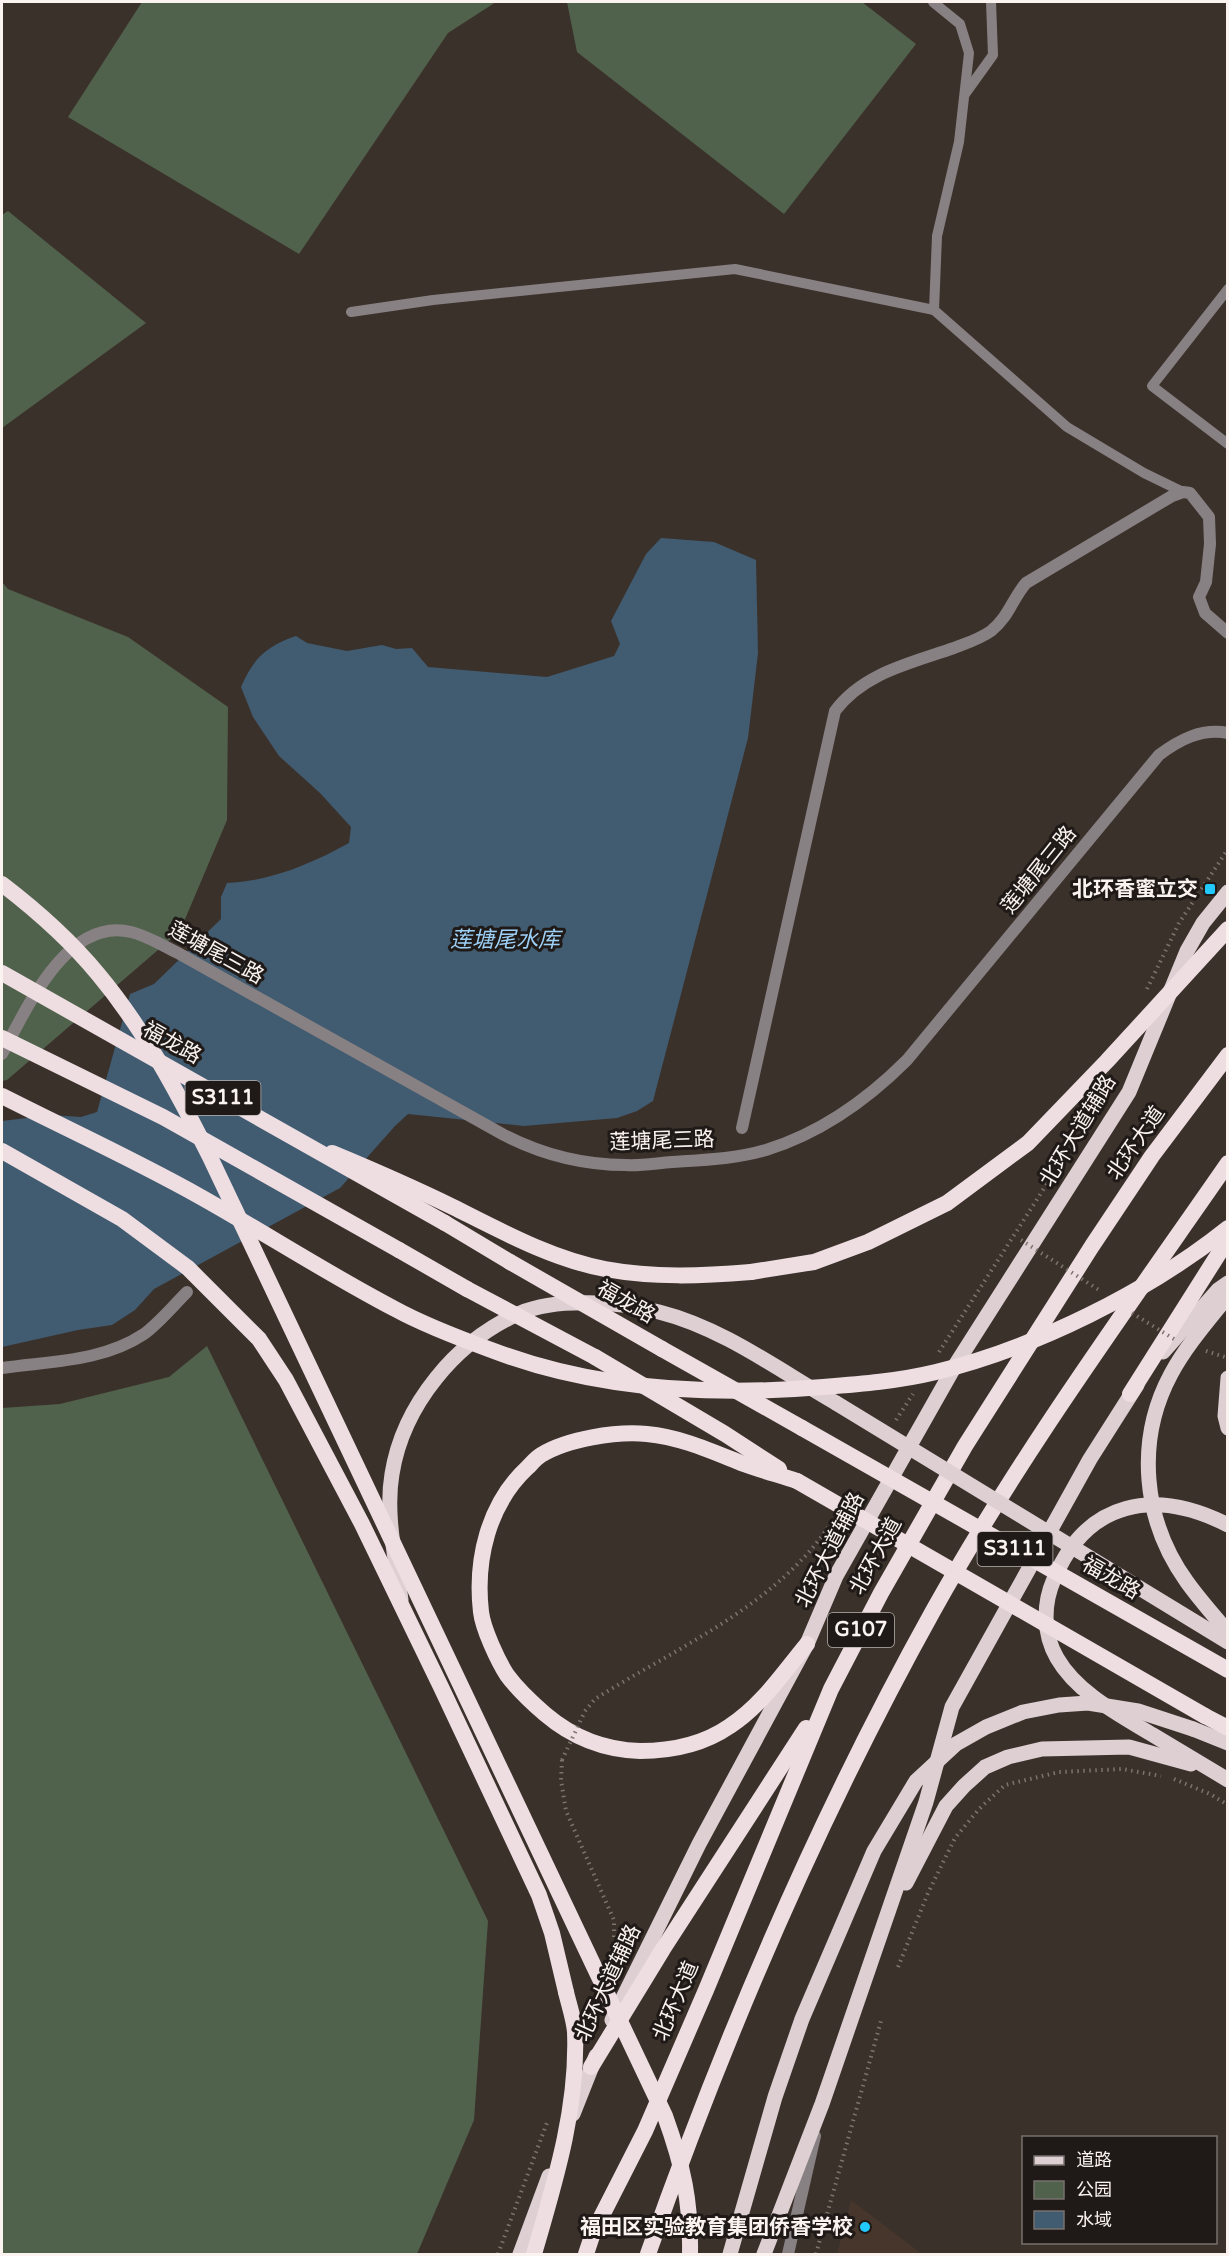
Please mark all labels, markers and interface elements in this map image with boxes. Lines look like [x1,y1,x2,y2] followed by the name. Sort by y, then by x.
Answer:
[996,821,1082,919] street label: 莲塘尾三路
[1072,877,1198,902] place label: 北环香蜜立交
[1203,882,1217,896] marker: 北环香蜜立交
[164,917,268,989] street label: 莲塘尾三路
[450,927,564,953] water label: 莲塘尾水库
[138,1017,206,1069] street label: 福龙路
[1035,1071,1121,1191] street label: 北环大道辅路
[186,1081,260,1115] road number: S3111
[1102,1101,1170,1185] street label: 北环大道
[609,1127,715,1155] street label: 莲塘尾三路
[592,1275,660,1329] street label: 福龙路
[790,1488,870,1612] street label: 北环大道辅路
[845,1513,907,1599] street label: 北环大道
[978,1532,1052,1566] road number: S3111
[1077,1551,1145,1605] street label: 福龙路
[828,1613,894,1647] road number: G107
[570,1921,646,2045] street label: 北环大道辅路
[648,1957,704,2045] street label: 北环大道
[1022,2136,1217,2244] legend
[1076,2149,1112,2171] text: 道路
[1076,2179,1112,2201] text: 公园
[1076,2209,1112,2231] text: 水域
[580,2215,853,2240] place label: 福田区实验教育集团侨香学校
[858,2220,872,2234] marker: 福田区实验教育集团侨香学校

